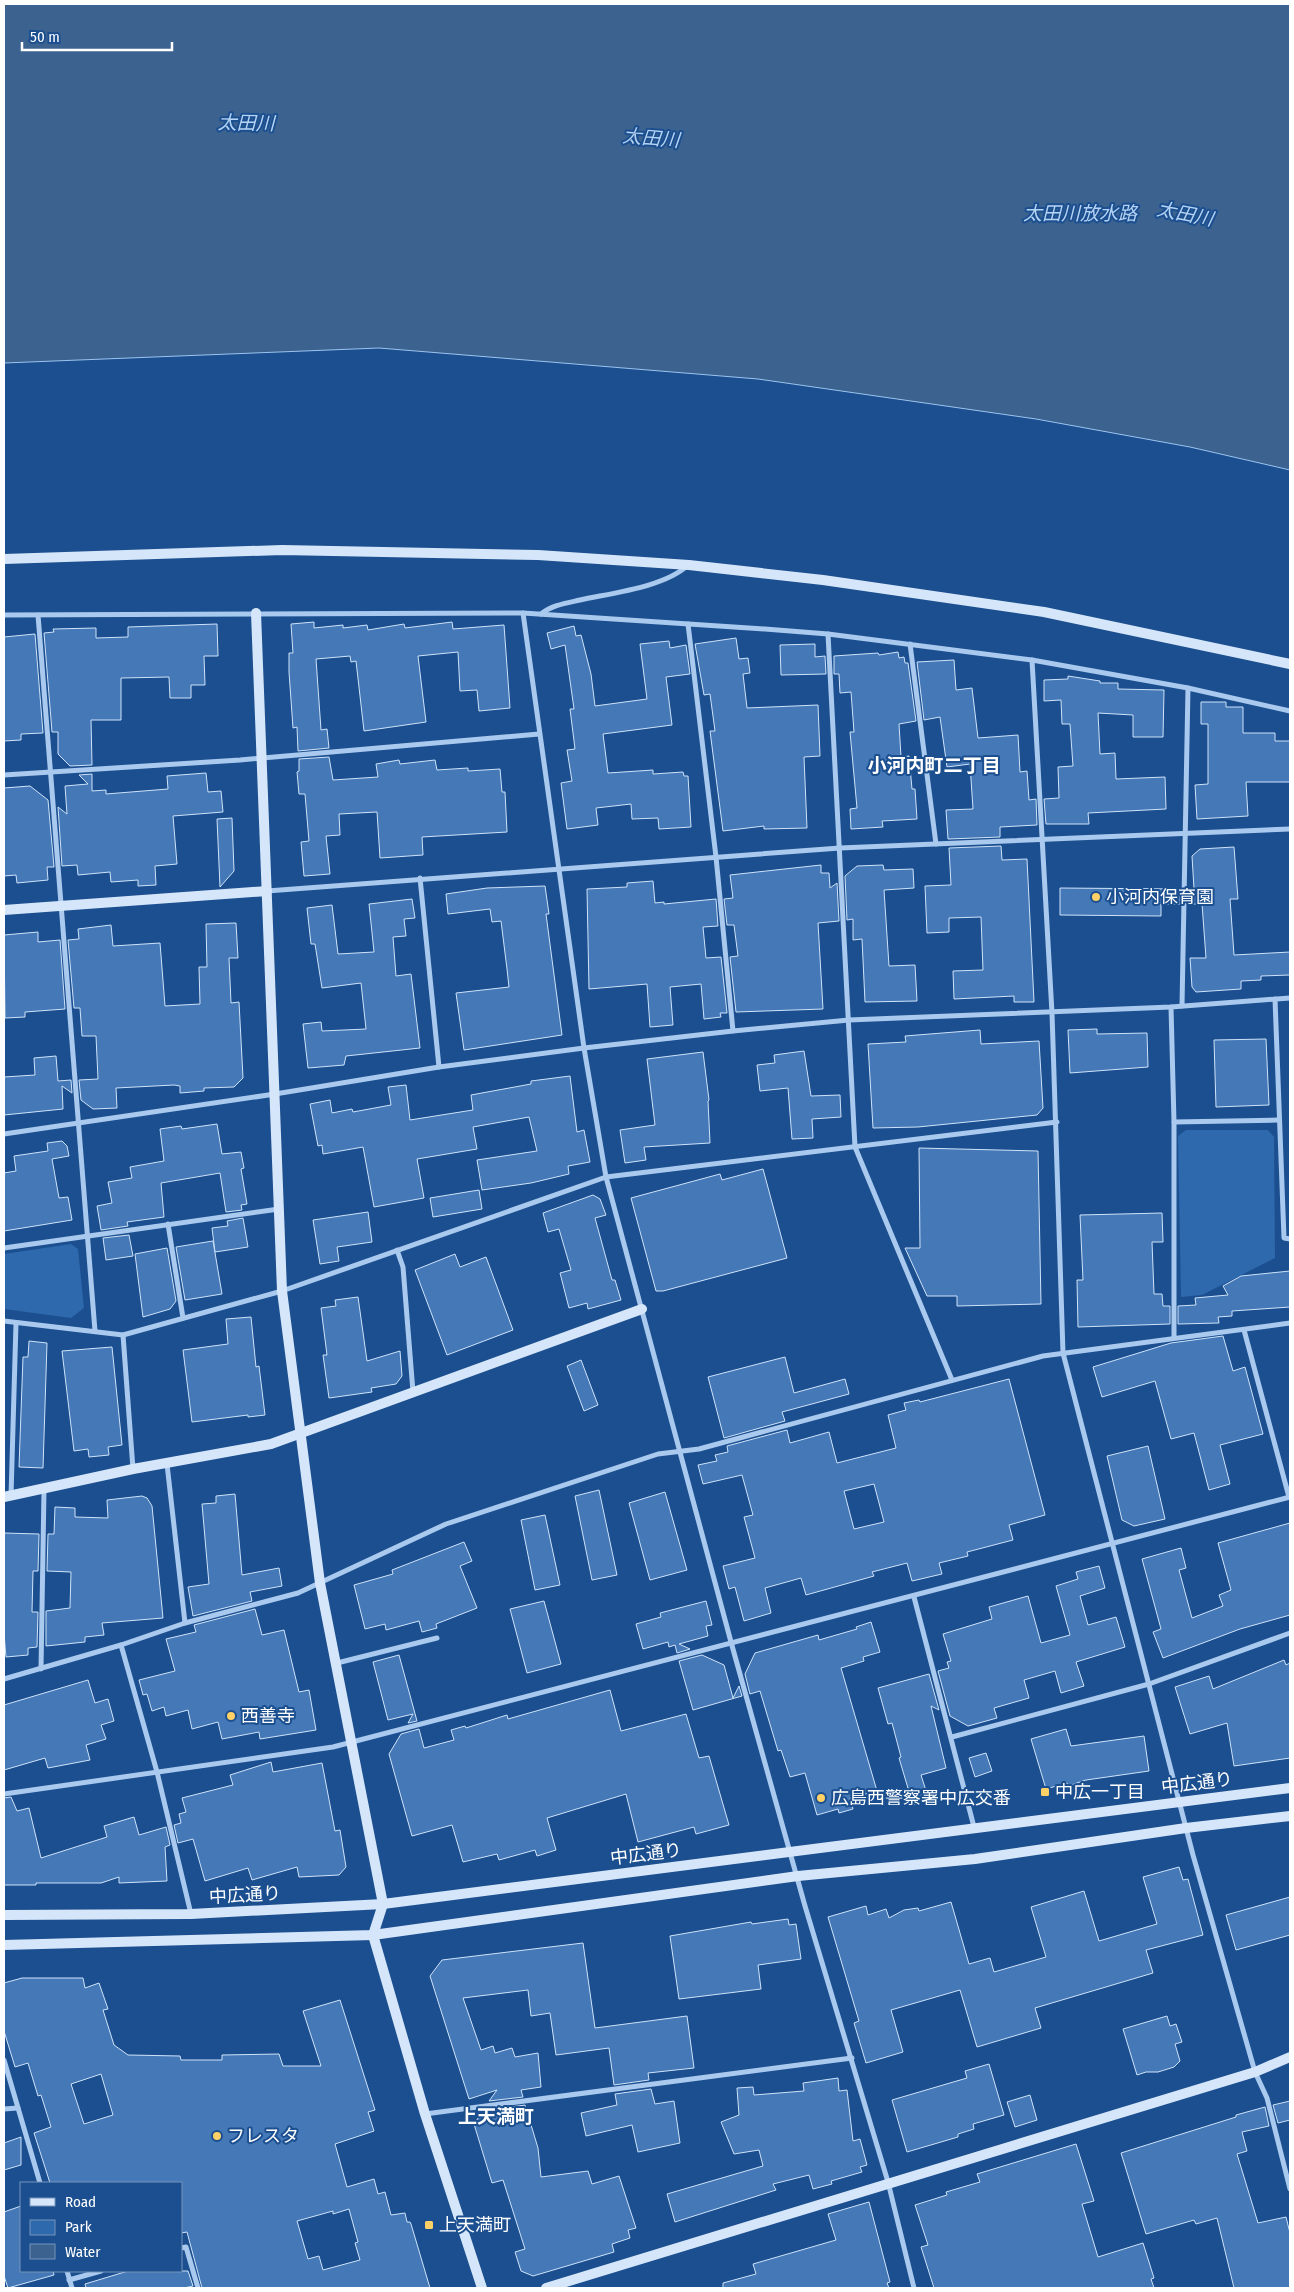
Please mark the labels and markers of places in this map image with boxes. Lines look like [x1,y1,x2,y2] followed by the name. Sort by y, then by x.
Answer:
[1106,886,1214,908] place label: 小河内保育園
[1090,891,1102,903] marker: 小河内保育園
[241,1705,295,1727] place label: 西善寺
[225,1710,237,1722] marker: 西善寺
[1055,1781,1145,1803] place label: 中広一丁目
[1039,1786,1051,1798] marker: 中広一丁目
[831,1787,1011,1809] place label: 広島西警察署中広交番
[815,1792,827,1804] marker: 広島西警察署中広交番
[227,2125,299,2147] place label: フレスタ
[211,2130,223,2142] marker: フレスタ
[439,2214,511,2236] place label: 上天満町
[423,2219,435,2231] marker: 上天満町

